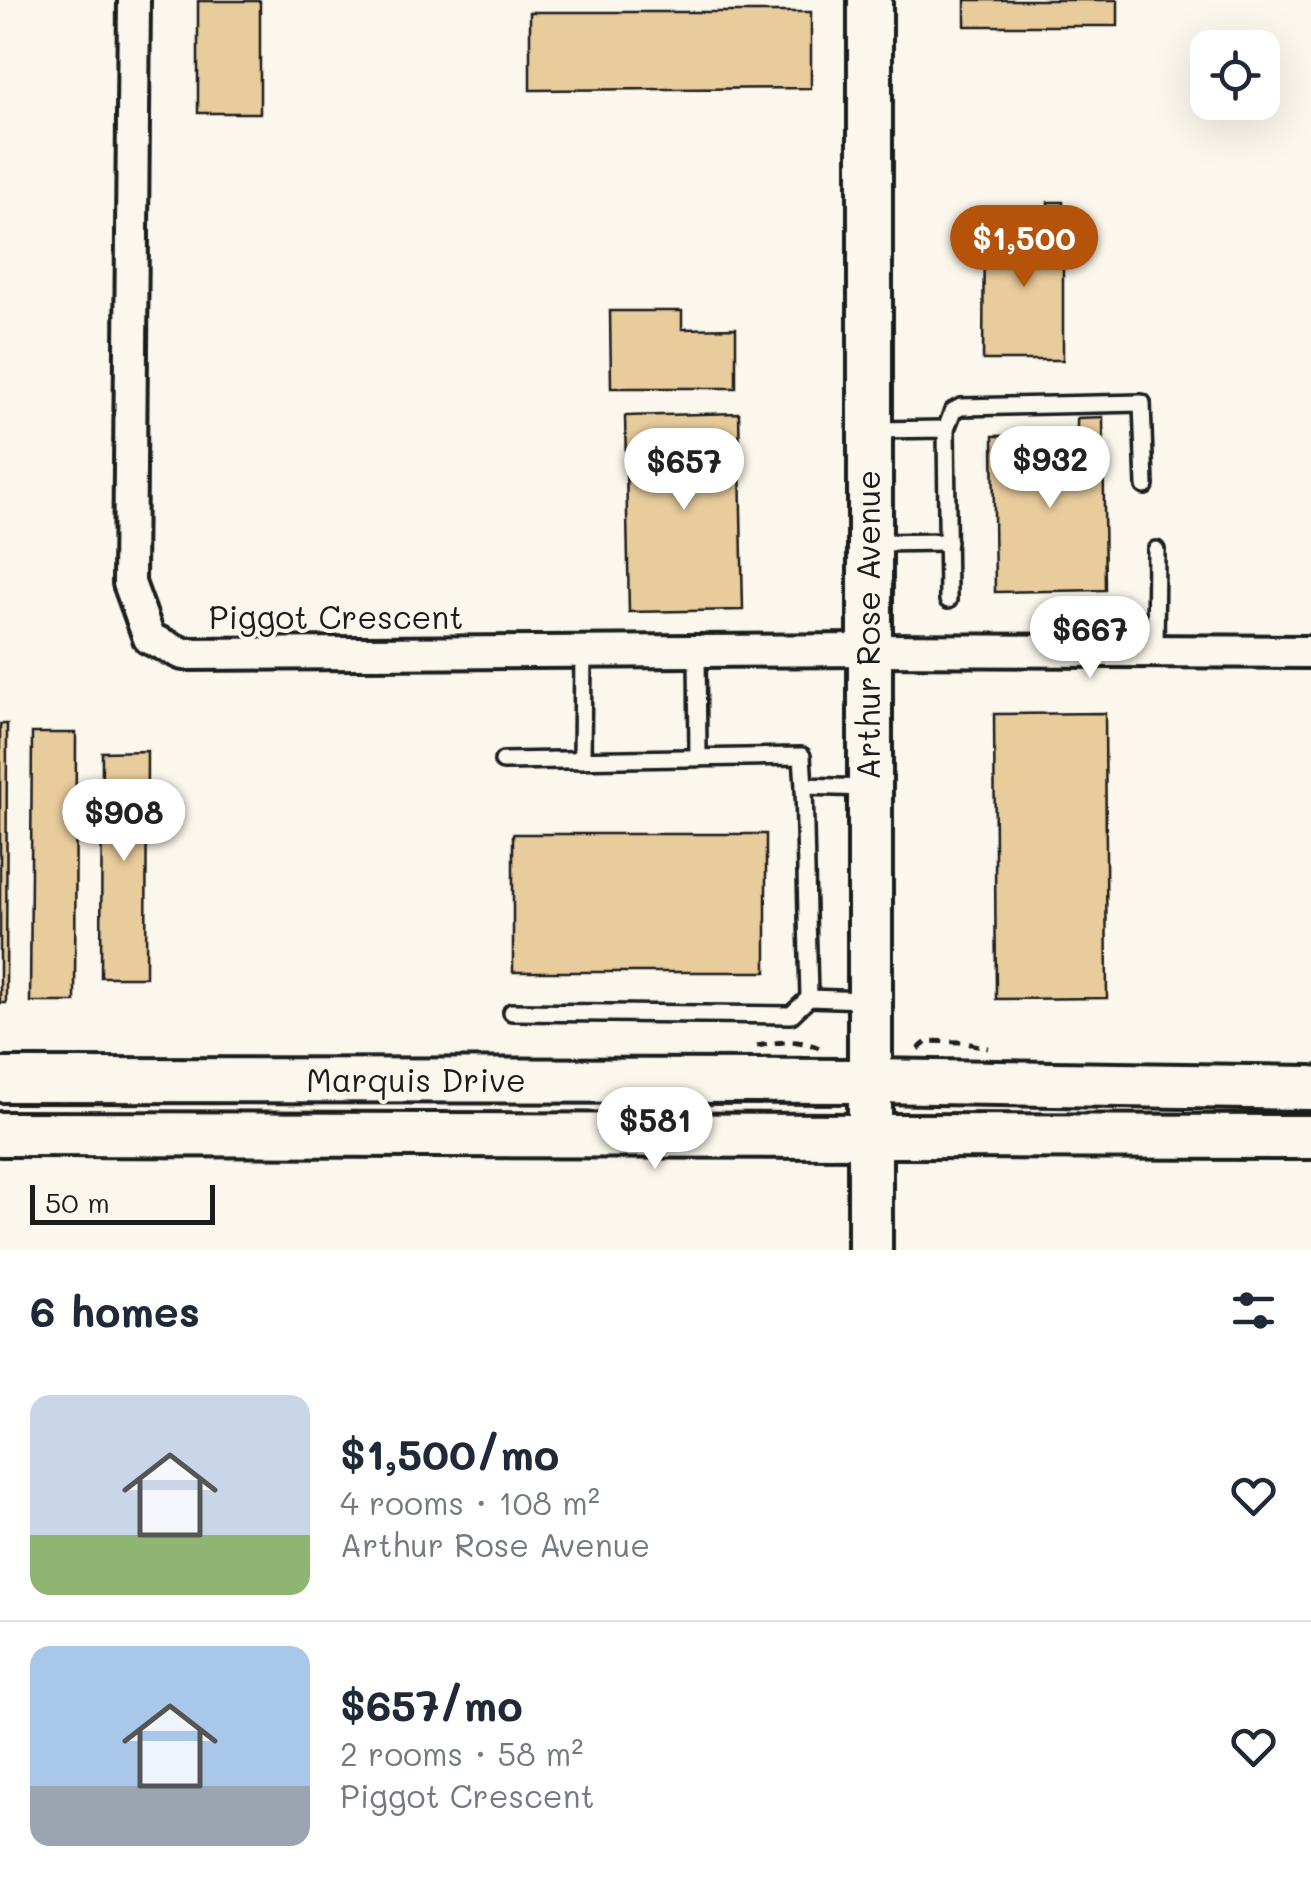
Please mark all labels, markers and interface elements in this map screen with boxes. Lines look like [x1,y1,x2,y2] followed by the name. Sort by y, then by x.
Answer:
[1190,30,1280,120] map controls
[1190,30,1280,120] button: locate
[943,205,1105,290] pin: $1,500
[972,216,1076,258] text: $1,500
[991,426,1109,511] pin: $932
[625,428,743,513] pin: $657
[1012,437,1088,479] text: $932
[646,439,722,481] text: $657
[846,470,888,780] street label: Arthur Rose Avenue
[209,595,463,637] street label: Piggot Crescent
[1031,596,1149,681] pin: $667
[1052,607,1128,649] text: $667
[65,779,183,864] pin: $908
[84,790,164,832] text: $908
[306,1058,526,1100] street label: Marquis Drive
[596,1087,714,1172] pin: $581
[619,1098,691,1140] text: $581
[30,1180,215,1224] scale bar
[45,1184,110,1220] text: 50 m
[30,1283,200,1338] text: 6 homes
[1226,1283,1281,1338] icon: filters
[340,1426,559,1481] text: $1,500/mo
[110,1435,230,1555] icon: home
[1226,1468,1281,1523] icon: heart
[340,1481,600,1523] text: 4 rooms · 108 m²
[340,1523,650,1565] text: Arthur Rose Avenue
[340,1677,523,1732] text: $657/mo
[110,1686,230,1806] icon: home
[1226,1719,1281,1774] icon: heart
[340,1732,583,1774] text: 2 rooms · 58 m²
[340,1774,594,1816] text: Piggot Crescent

